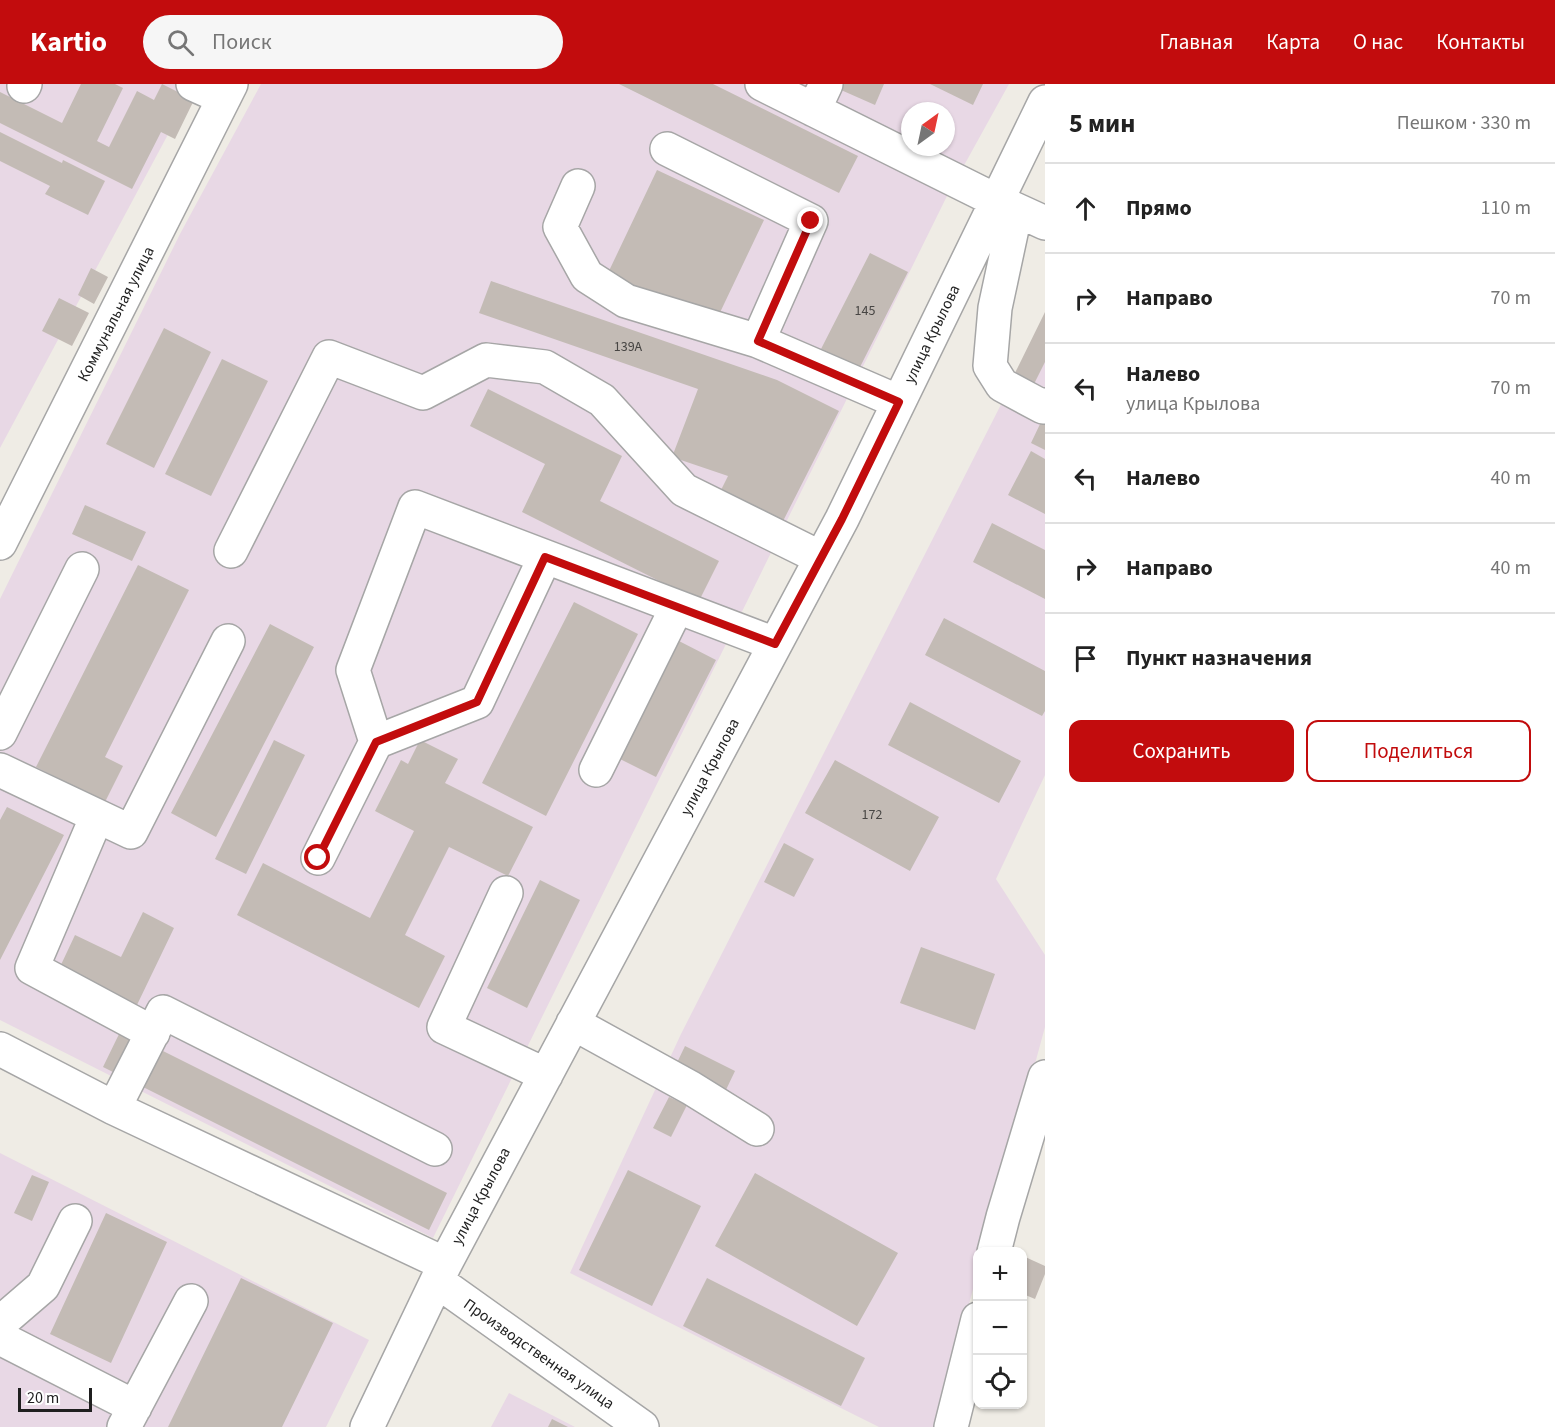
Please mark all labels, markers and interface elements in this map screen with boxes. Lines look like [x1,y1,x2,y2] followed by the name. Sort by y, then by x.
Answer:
[143,15,563,69] search box
[30,22,107,62] text: Kartio
[164,26,197,59] icon: search
[212,26,272,58] text: Поиск
[1160,27,1233,57] text: Главная
[1266,27,1320,57] text: Карта
[1353,27,1403,57] text: О нас
[1436,27,1525,57] text: Контакты
[901,102,955,156] north arrow
[1069,105,1135,142] text: 5 мин
[1397,109,1531,137] text: Пешком · 330 m
[1069,192,1102,225] icon: ahead
[1126,192,1192,224] text: Прямо
[1481,194,1531,222] text: 110 m
[797,207,823,233] route end
[72,242,160,386] street label: Коммунальная улица
[899,281,965,387] street label: улица Крылова
[1069,282,1102,315] icon: right
[1126,282,1213,314] text: Направо
[1491,284,1531,312] text: 70 m
[855,301,875,321] house number: 145
[614,337,643,357] house number: 139А
[1126,358,1200,390] text: Налево
[1069,372,1102,405] icon: left
[1491,374,1531,402] text: 70 m
[1126,390,1260,418] text: улица Крылова
[1069,462,1102,495] icon: left
[1126,462,1200,494] text: Налево
[1491,464,1531,492] text: 40 m
[1069,552,1102,585] icon: right
[1126,552,1213,584] text: Направо
[1491,554,1531,582] text: 40 m
[1069,642,1102,675] icon: arrive
[1126,642,1312,674] text: Пункт назначения
[675,714,745,820] street label: улица Крылова
[1069,720,1294,782] button: Сохранить
[1306,720,1531,782] button: Поделиться
[862,805,882,825] house number: 172
[304,844,330,870] route start
[446,1143,516,1249] street label: улица Крылова
[973,1247,1027,1409] map controls
[973,1247,1027,1301] button: +
[459,1294,619,1414] street label: Производственная улица
[973,1301,1027,1355] button: −
[973,1355,1027,1409] button: locate
[18,1385,92,1412] scale bar
[27,1387,59,1409] text: 20 m

